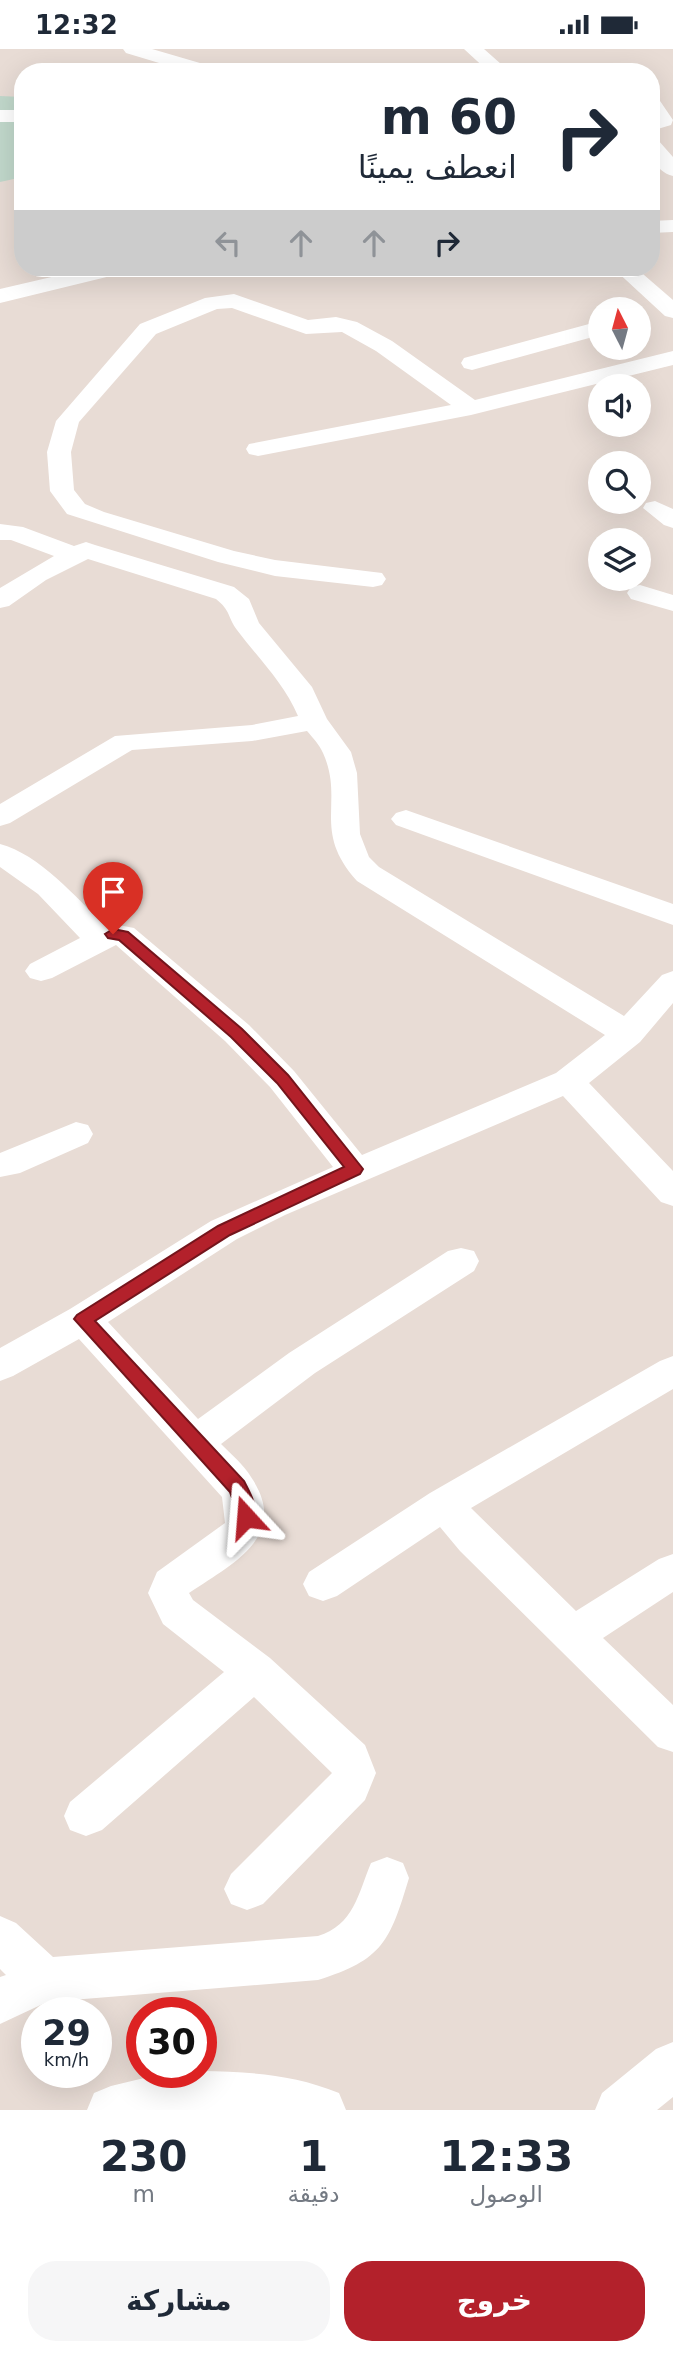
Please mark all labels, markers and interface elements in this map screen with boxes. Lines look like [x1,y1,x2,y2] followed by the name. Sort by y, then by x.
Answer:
[35,10,118,40] text: 12:32
[381,89,517,146] text: 60 m
[541,91,632,182] icon: right
[358,148,517,186] text: انعطف يمينًا
[209,224,247,262] icon: left
[282,224,320,262] icon: ahead
[355,224,393,262] icon: ahead
[428,224,466,262] icon: right
[588,297,651,361] north arrow
[588,297,651,591] map controls
[588,374,651,437] button: sound
[588,451,651,514] button: search
[588,528,651,591] button: layers
[83,862,143,934] pin
[94,873,132,911] icon: arrive
[209,1480,283,1554] position arrow
[126,1997,217,2088] speed limit sign: 30
[42,2013,91,2053] text: 29
[44,2049,89,2070] text: km/h
[100,2132,188,2181] text: 230
[299,2132,328,2181] text: 1
[439,2132,573,2181] text: 12:33
[133,2181,155,2207] text: m
[287,2181,340,2207] text: دقيقة
[470,2181,543,2207] text: الوصول
[28,2261,330,2341] button: مشاركة
[344,2261,645,2341] button: خروج

